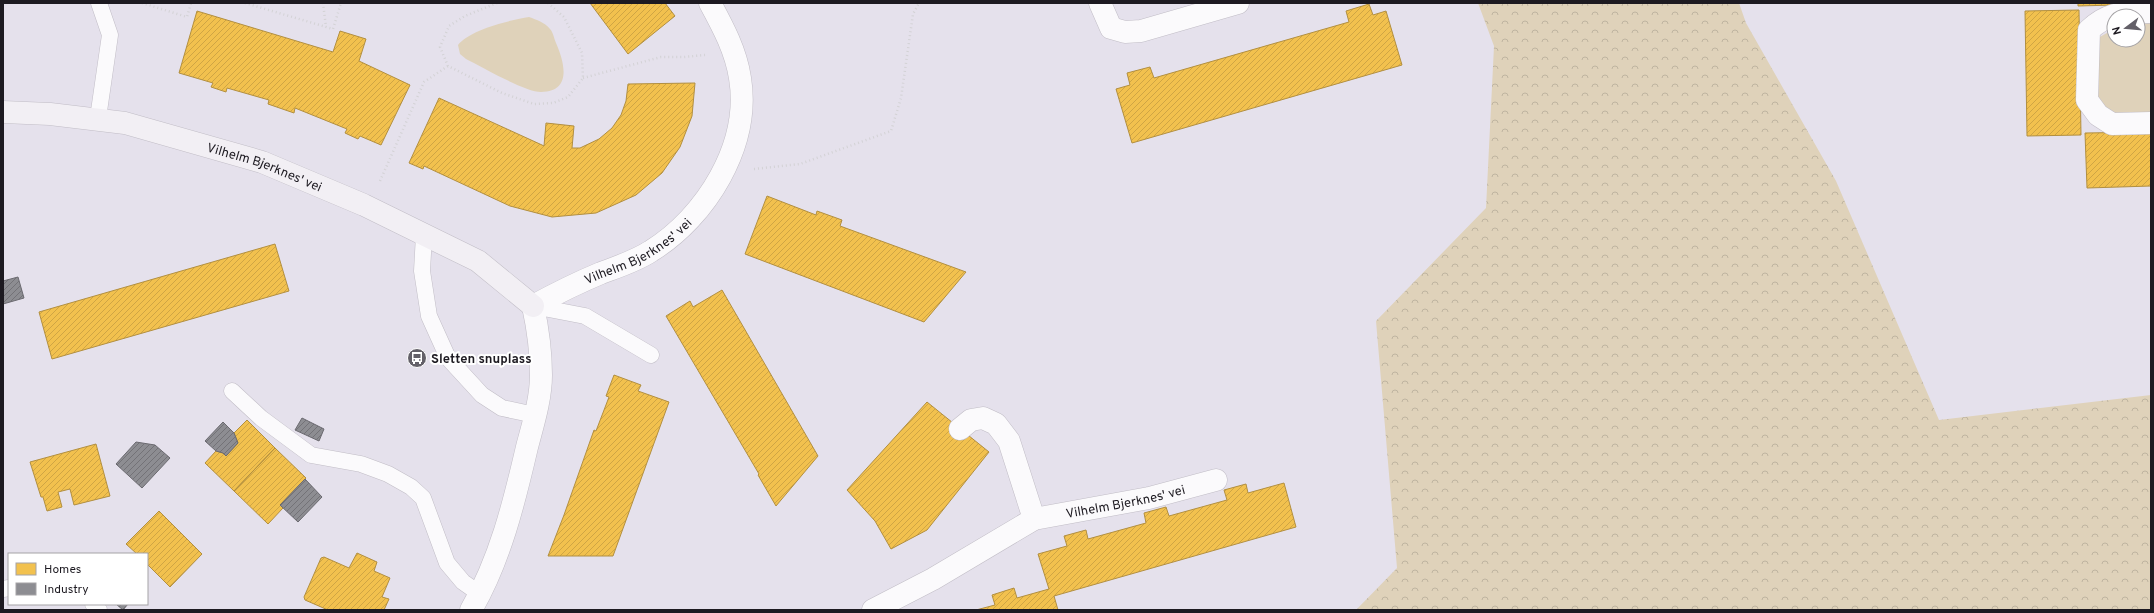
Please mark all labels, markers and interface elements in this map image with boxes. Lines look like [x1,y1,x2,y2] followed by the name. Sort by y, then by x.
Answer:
[2106,8,2146,48] north arrow
[2110,25,2125,36] text: N
[205,141,324,196] street label: Vilhelm Bjerknes' vei
[582,216,696,289] street label: Vilhelm Bjerknes' vei
[406,347,428,369] bus stop icon: Sletten snuplass
[431,352,532,368] place label: Sletten snuplass
[1065,483,1187,523] street label: Vilhelm Bjerknes' vei
[8,553,148,605] legend
[44,562,81,578] text: Homes
[44,582,89,598] text: Industry

